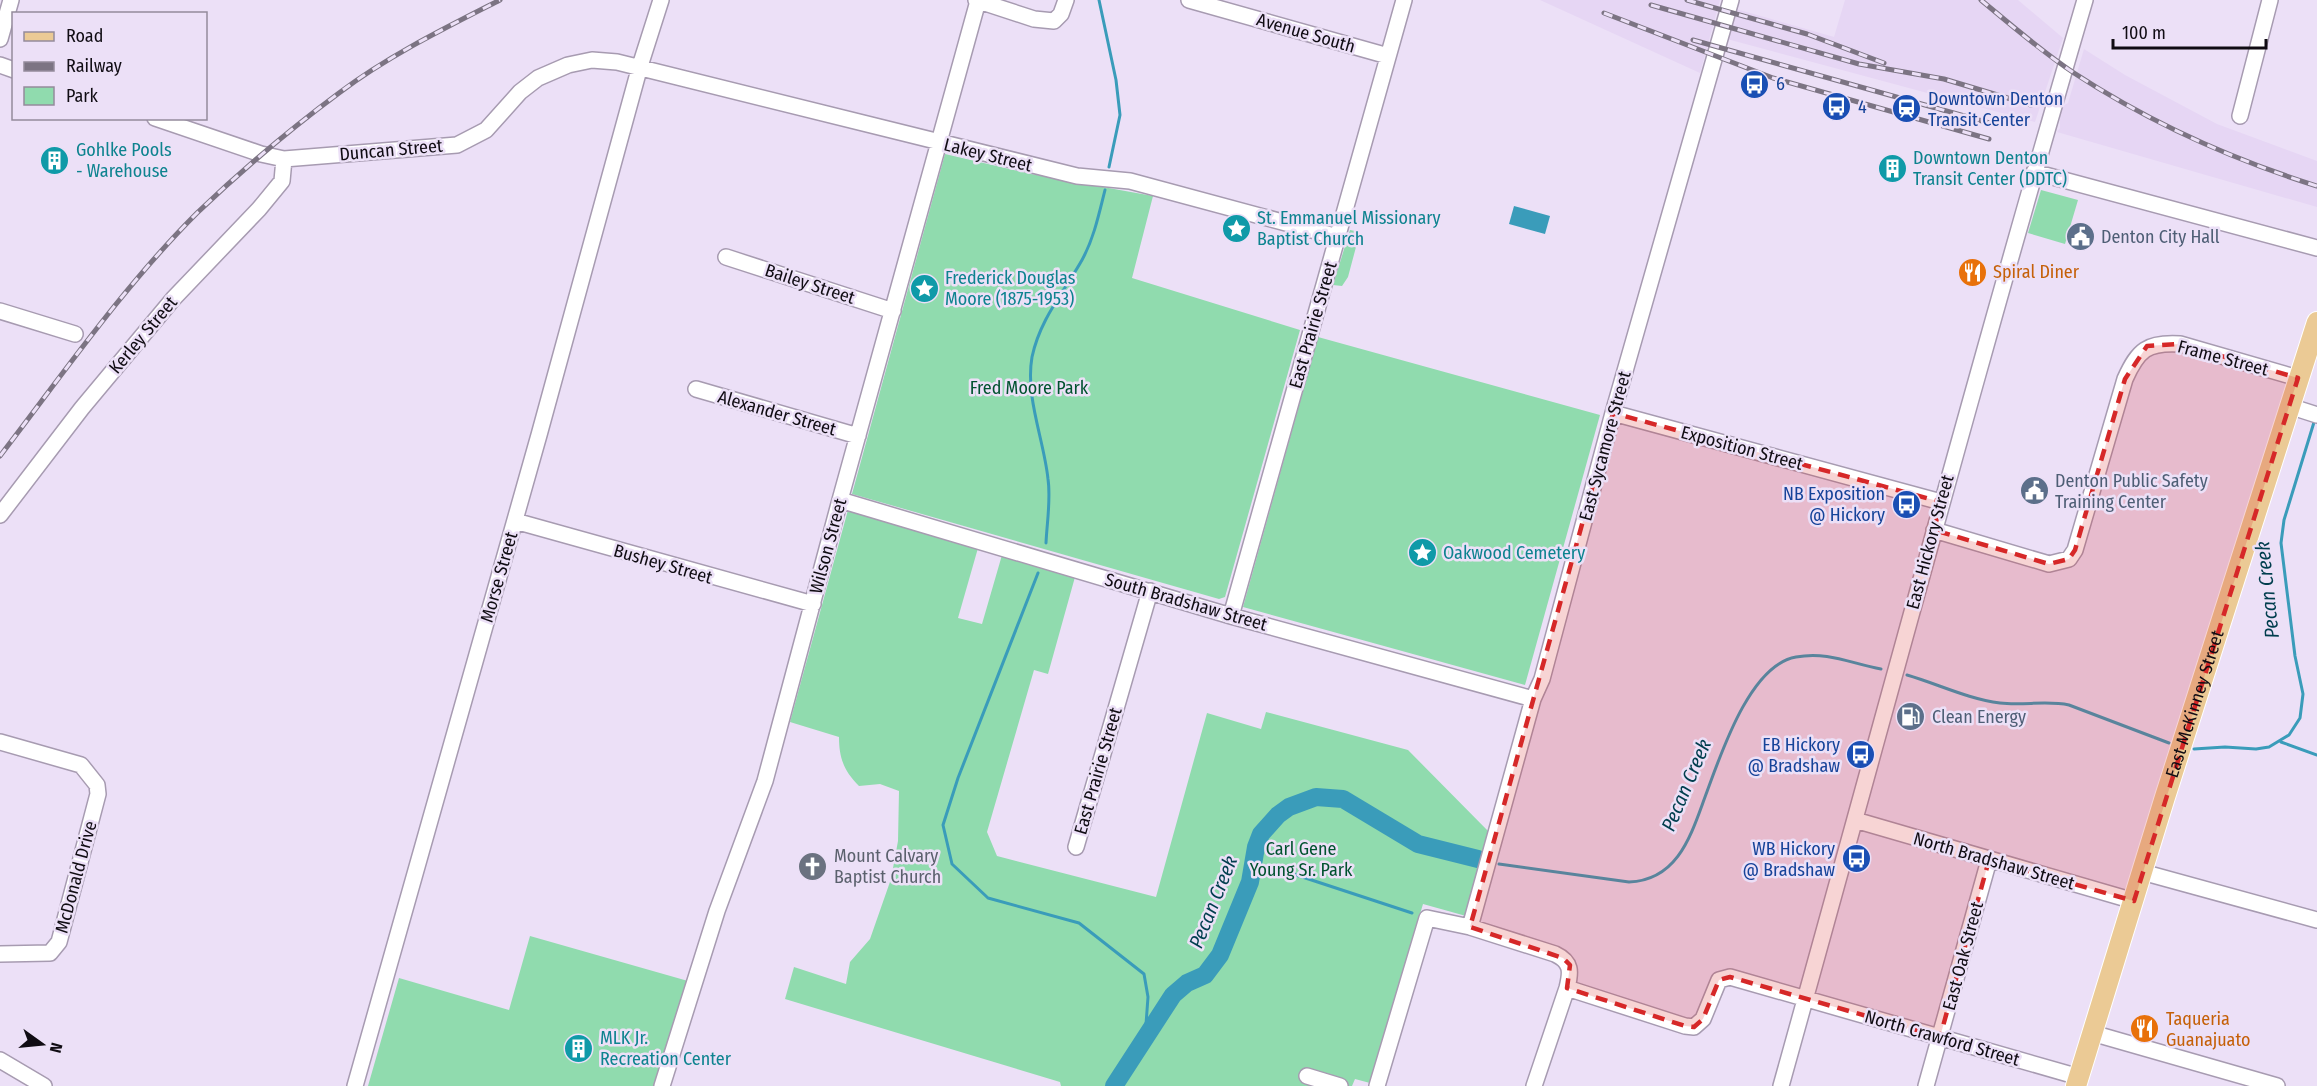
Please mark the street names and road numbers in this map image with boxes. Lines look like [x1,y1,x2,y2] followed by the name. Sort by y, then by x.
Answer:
[1254,8,1358,58] street label: Avenue South
[942,133,1035,177] street label: Lakey Street
[338,135,444,165] street label: Duncan Street
[762,259,858,309] street label: Bailey Street
[1284,259,1342,391] street label: East Prairie Street
[104,292,182,378] street label: Kerley Street
[2175,335,2271,381] street label: Frame Street
[1574,369,1636,523] street label: East Sycamore Street
[715,386,839,440] street label: Alexander Street
[1679,421,1806,475] street label: Exposition Street
[1901,472,1959,612] street label: East Hickory Street
[805,496,851,596] street label: Wilson Street
[476,529,522,625] street label: Morse Street
[611,539,715,589] street label: Bushey Street
[1102,568,1270,636] street label: South Bradshaw Street
[2161,627,2229,781] street label: East McKinney Street
[1069,705,1127,837] street label: East Prairie Street
[50,818,102,935] street label: McDonald Drive
[1911,827,2077,895] street label: North Bradshaw Street
[1938,899,1988,1013] street label: East Oak Street
[1862,1005,2022,1071] street label: North Crawford Street

